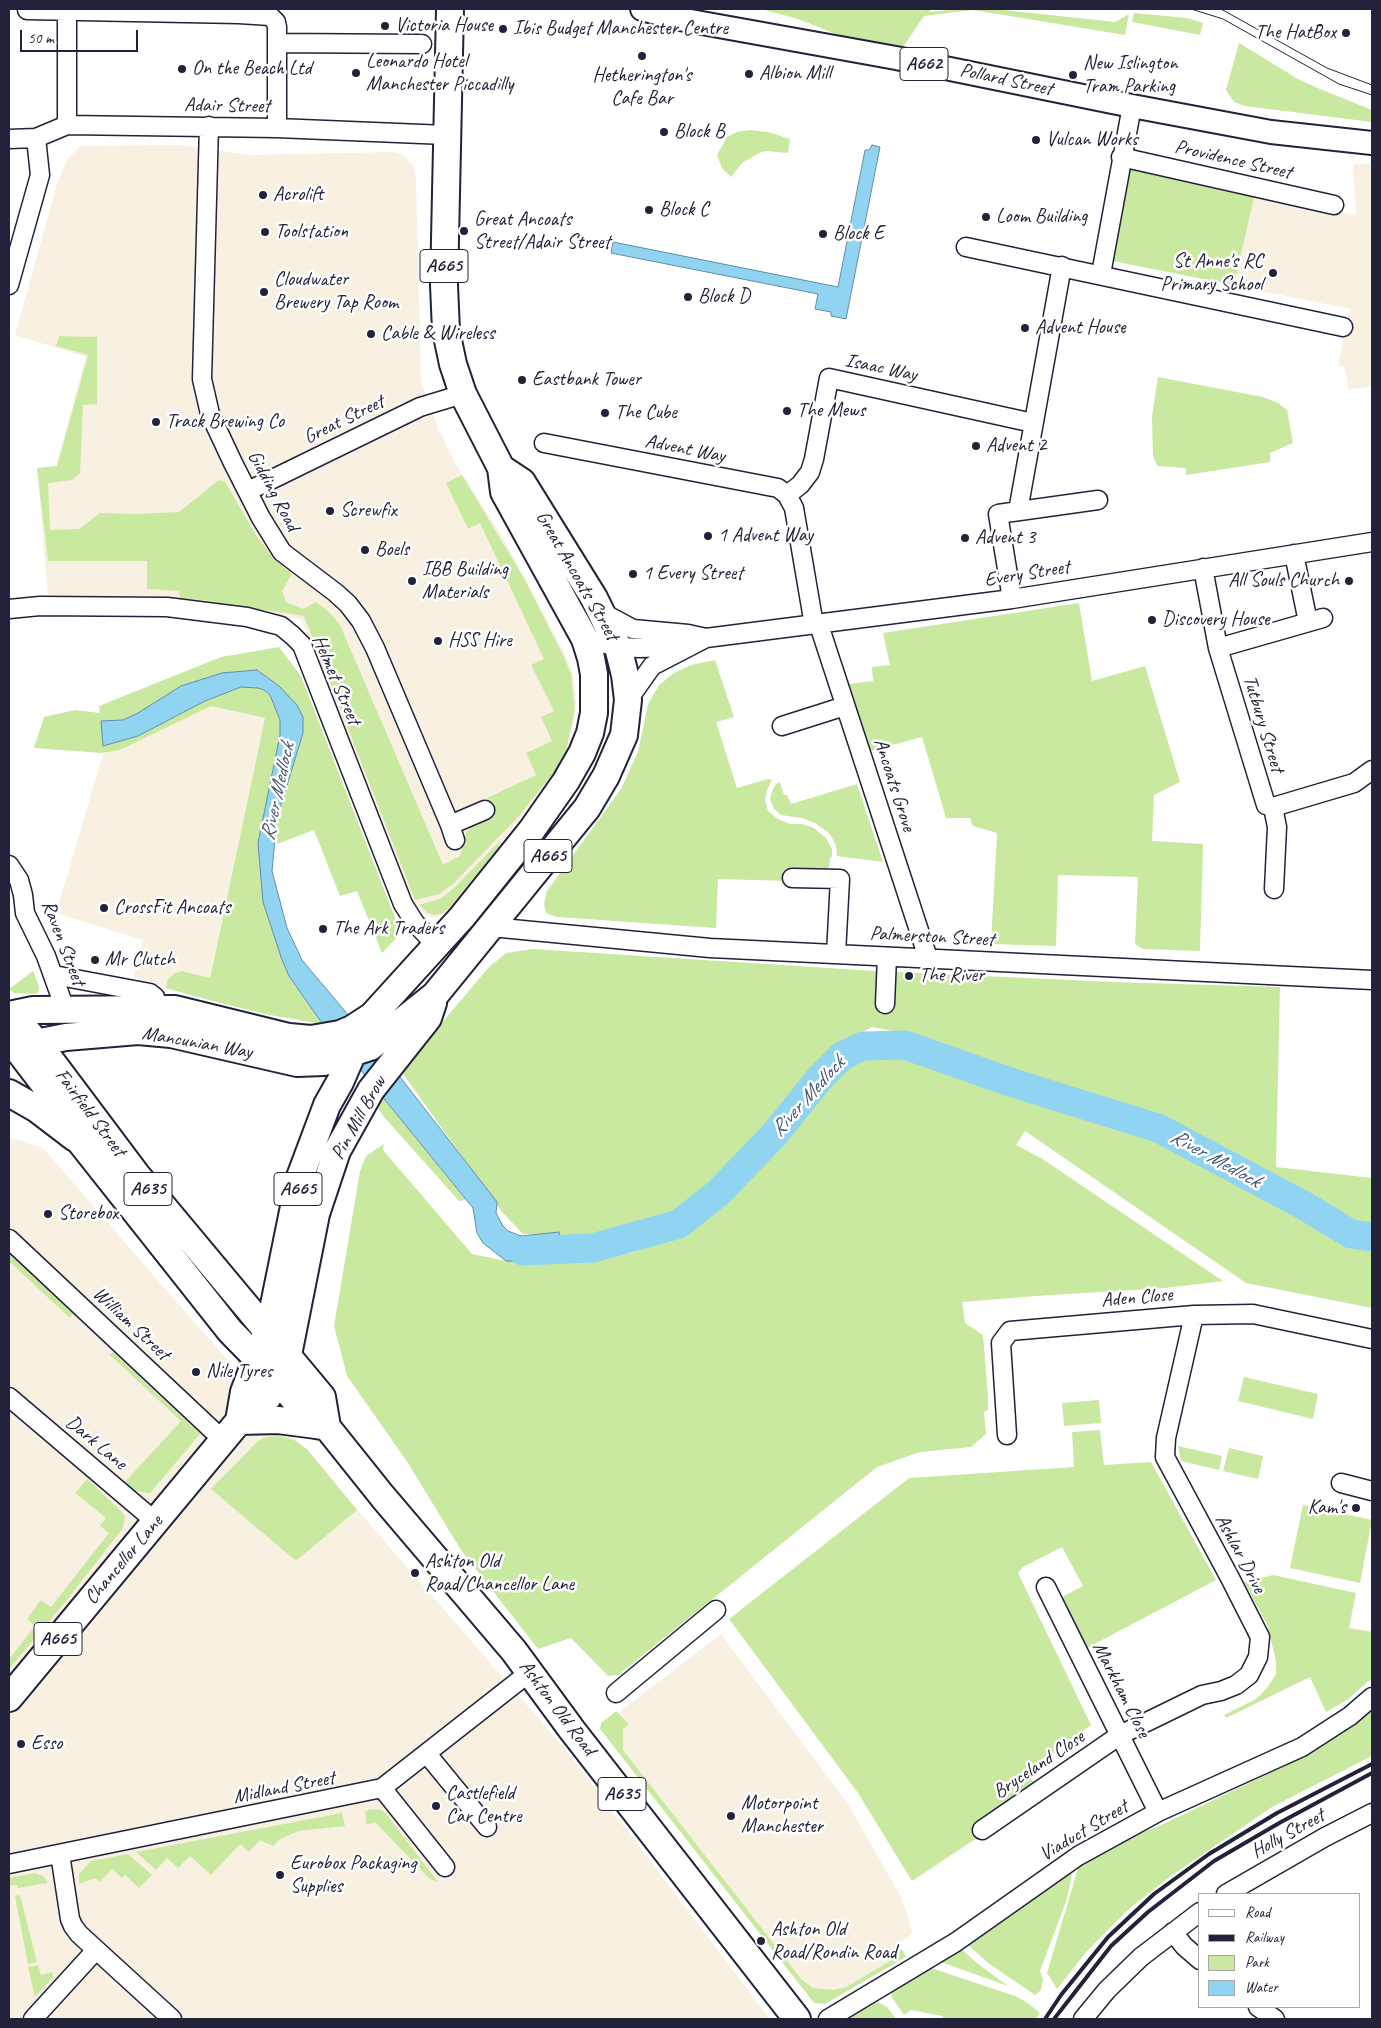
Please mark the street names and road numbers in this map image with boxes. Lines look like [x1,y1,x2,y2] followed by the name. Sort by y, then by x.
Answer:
[900,48,948,80] road number: A662
[958,58,1054,102] street label: Pollard Street
[184,93,270,119] street label: Adair Street
[1172,135,1294,185] street label: Providence Street
[420,250,468,282] road number: A665
[843,349,919,387] street label: Isaac Way
[300,390,388,450] street label: Great Street
[643,429,727,469] street label: Advent Way
[242,447,304,535] street label: Gidding Road
[530,507,624,645] street label: Great Ancoats Street
[983,555,1071,593] street label: Every Street
[306,632,366,728] street label: Helmet Street
[1237,673,1289,775] street label: Tutbury Street
[868,735,920,835] street label: Ancoats Grove
[524,839,572,872] road number: A665
[36,897,90,989] street label: Raven Street
[869,922,995,952] street label: Palmerston Street
[140,1022,254,1064] street label: Mancunian Way
[49,1064,131,1162] street label: Fairfield Street
[326,1072,392,1164] street label: Pin Mill Brow
[124,1172,172,1206] road number: A635
[274,1172,322,1206] road number: A665
[87,1282,175,1366] street label: William Street
[1100,1283,1174,1313] street label: Aden Close
[61,1411,131,1475] street label: Dark Lane
[1209,1510,1271,1598] street label: Ashlar Drive
[80,1511,168,1609] street label: Chancellor Lane
[34,1622,82,1656] road number: A665
[1087,1638,1155,1742] street label: Markham Close
[513,1656,601,1760] street label: Ashton Old Road
[989,1726,1089,1804] street label: Bryceland Close
[231,1766,337,1810] street label: Midland Street
[598,1778,646,1810] road number: A635
[1035,1795,1133,1867] street label: Viaduct Street
[1247,1804,1329,1864] street label: Holly Street

